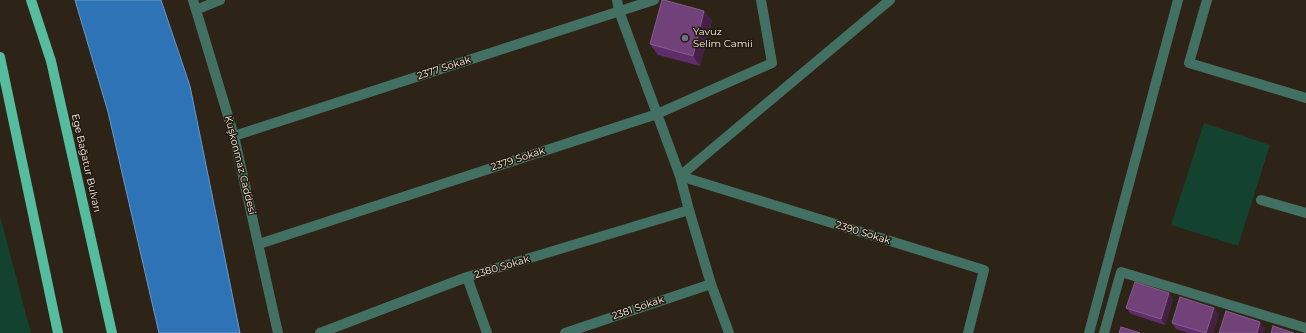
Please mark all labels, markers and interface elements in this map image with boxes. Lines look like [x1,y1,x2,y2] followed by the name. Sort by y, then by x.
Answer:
[693,26,753,50] place label: Yavuz Selim Camii
[680,33,690,43] marker: Yavuz Selim Camii
[416,54,472,82] street label: 2377 Sokak
[69,113,103,213] street label: Ege Bağatur Bulvarı
[222,114,258,216] street label: Kuşkonmaz Caddesi
[490,145,546,173] street label: 2379 Sokak
[834,219,892,247] street label: 2390 Sokak
[473,253,531,281] street label: 2380 Sokak
[610,294,666,322] street label: 2381 Sokak

